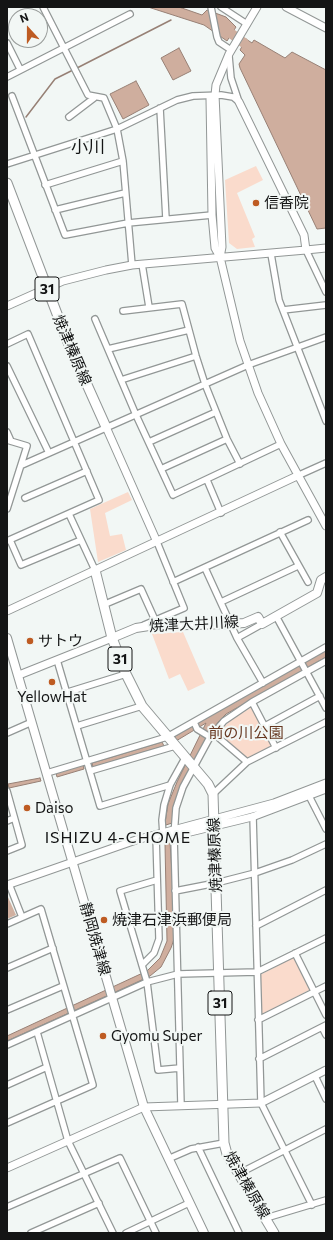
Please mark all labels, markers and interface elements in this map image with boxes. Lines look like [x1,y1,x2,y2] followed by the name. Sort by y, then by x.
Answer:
[8,8,48,48] north arrow
[18,10,30,25] text: N
[71,137,105,157] district label: 小川
[264,194,309,212] place label: 信香院
[251,198,261,208] marker: 信香院
[35,277,59,301] road number: 31
[49,312,95,388] street label: 焼津榛原線
[149,613,239,635] street label: 焼津大井川線
[38,632,83,650] place label: サトウ
[25,636,35,646] marker: サトウ
[108,647,132,671] road number: 31
[47,677,57,687] marker: YellowHat
[17,688,87,706] place label: YellowHat
[209,724,283,742] park label: 前の川公園
[35,799,74,817] place label: Daiso
[22,803,32,813] marker: Daiso
[205,817,225,893] street label: 焼津榛原線
[45,828,191,848] district label: ISHIZU 4-CHOME
[76,900,114,978] street label: 静岡焼津線
[112,911,232,929] place label: 焼津石津浜郵便局
[99,915,109,925] marker: 焼津石津浜郵便局
[208,991,232,1015] road number: 31
[111,1027,202,1045] place label: Gyomu Super
[98,1031,108,1041] marker: Gyomu Super
[220,1148,274,1222] street label: 焼津榛原線

